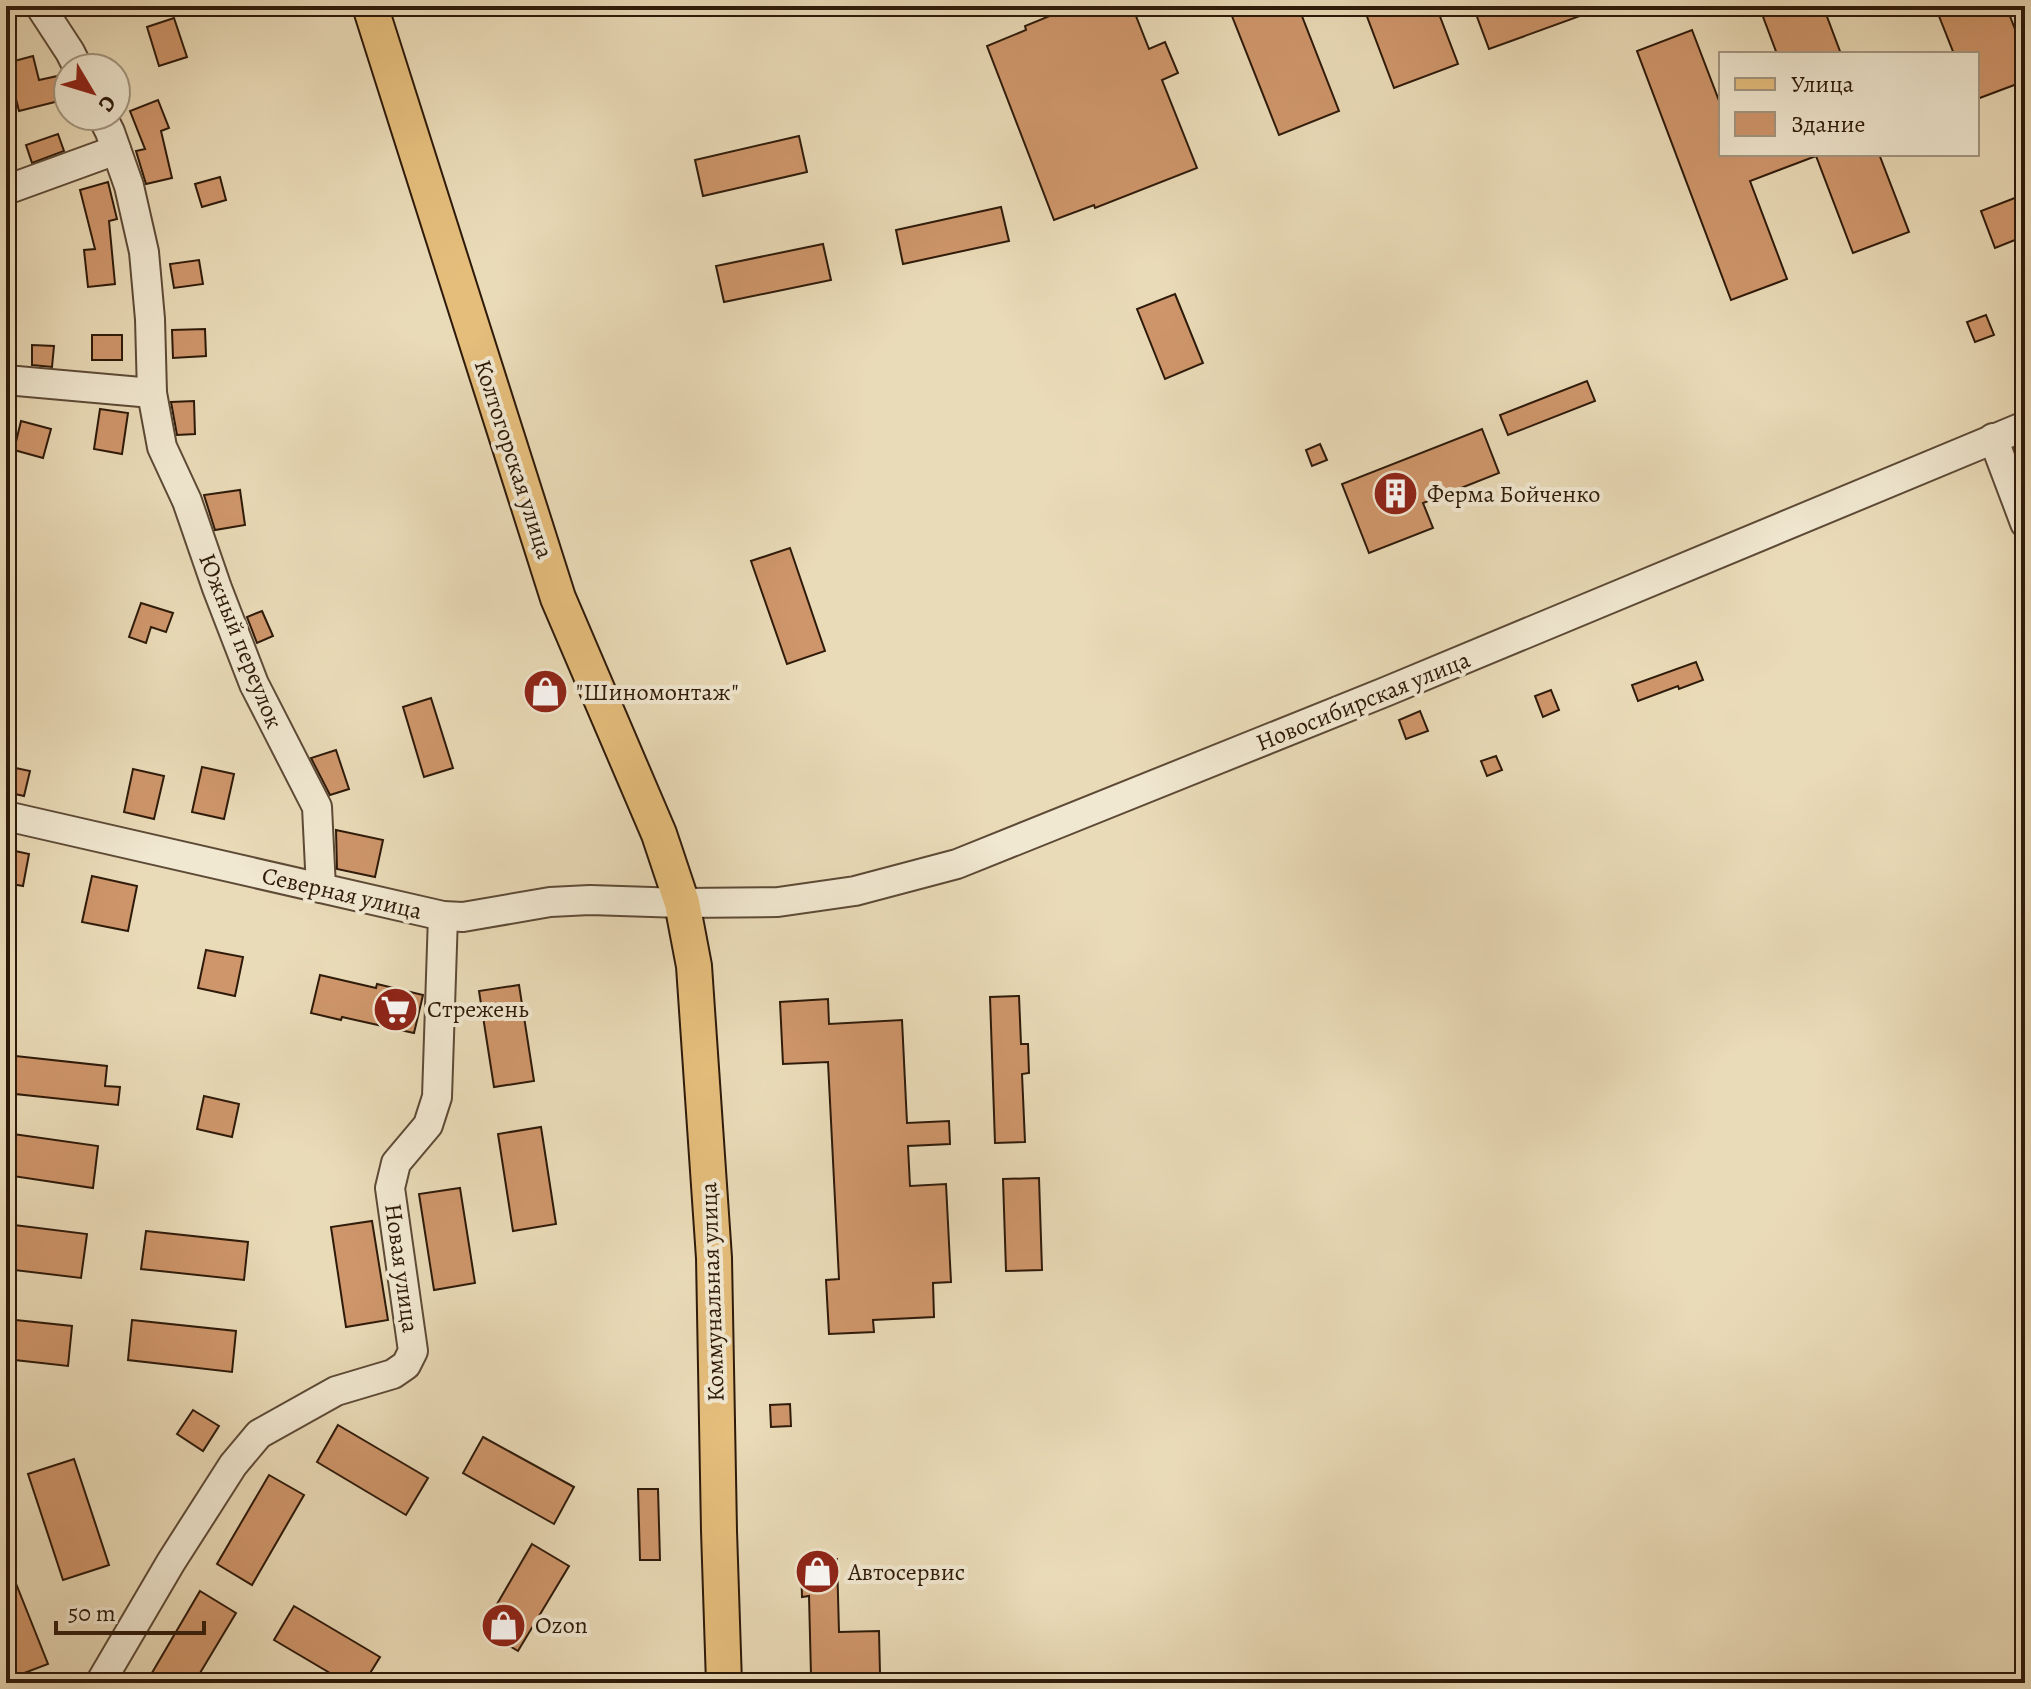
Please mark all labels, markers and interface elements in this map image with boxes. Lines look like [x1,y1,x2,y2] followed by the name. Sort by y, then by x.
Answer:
[52,52,132,132] north arrow
[1719,52,1979,156] legend
[1791,68,1854,100] text: Улица
[91,89,123,118] text: С
[1791,108,1866,140] text: Здание
[467,355,561,563] street label: Колтогорская улица
[1372,470,1420,518] building icon: Ферма Бойченко
[1427,478,1600,510] place label: Ферма Бойченко
[191,549,291,733] street label: Южный переулок
[1251,643,1475,759] street label: Новосибирская улица
[521,668,569,716] shop icon: "Шиномонтаж"
[576,676,739,708] place label: "Шиномонтаж"
[259,859,425,927] street label: Северная улица
[372,985,420,1033] supermarket icon: Стрежень
[427,993,529,1025] place label: Стрежень
[692,1182,732,1402] street label: Коммунальная улица
[377,1201,427,1335] street label: Новая улица
[793,1548,841,1596] shop icon: Автосервис
[847,1556,965,1588] place label: Автосервис
[56,1585,204,1635] scale bar
[68,1597,116,1629] text: 50 m
[480,1601,528,1649] shop icon: Ozon
[535,1609,588,1641] place label: Ozon

